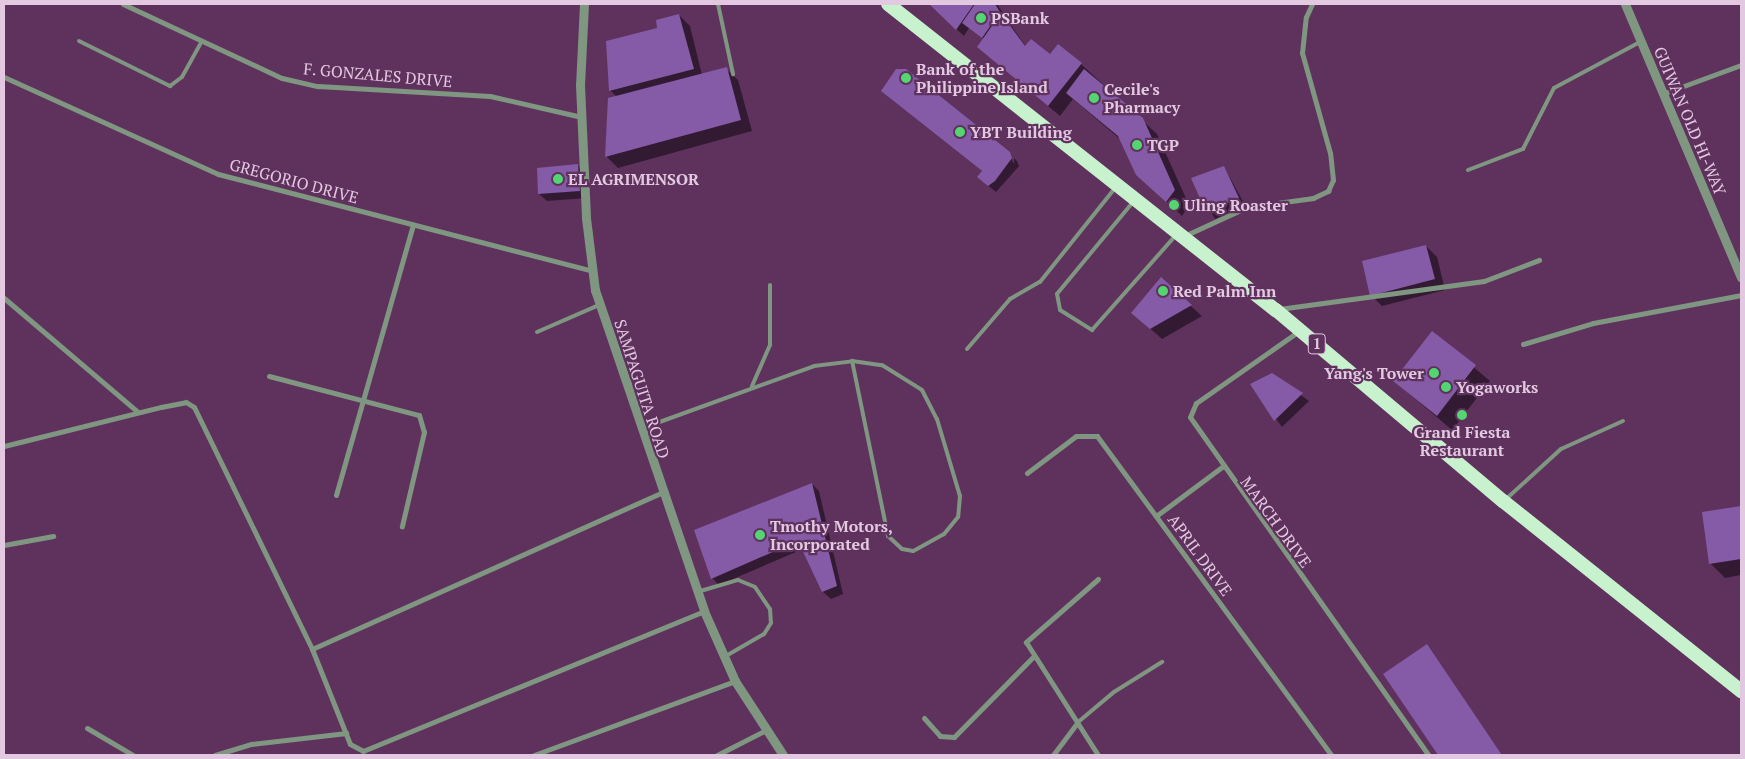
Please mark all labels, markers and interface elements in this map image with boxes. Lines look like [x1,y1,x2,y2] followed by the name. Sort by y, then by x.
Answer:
[991,8,1049,28] place label: PSBank
[975,12,987,24] marker: PSBank
[1650,44,1730,198] street label: GUIWAN OLD HI-WAY
[302,59,454,91] street label: F. GONZALES DRIVE
[916,59,1048,97] place label: Bank of the Philippine Island
[900,72,912,84] marker: Bank of the Philippine Island
[1104,79,1180,117] place label: Cecile's Pharmacy
[1088,92,1100,104] marker: Cecile's Pharmacy
[970,122,1072,142] place label: YBT Building
[954,126,966,138] marker: YBT Building
[1147,135,1179,155] place label: TGP
[1131,139,1143,151] marker: TGP
[228,155,360,207] street label: GREGORIO DRIVE
[568,169,699,189] place label: EL AGRIMENSOR
[552,173,564,185] marker: EL AGRIMENSOR
[1184,195,1288,215] place label: Uling Roaster
[1168,199,1180,211] marker: Uling Roaster
[1173,281,1276,301] place label: Red Palm Inn
[1157,285,1169,297] marker: Red Palm Inn
[610,317,674,461] street label: SAMPAGUITA ROAD
[1307,332,1327,356] road number: 1
[1324,363,1424,383] place label: Yang's Tower
[1428,367,1440,379] marker: Yang's Tower
[1456,377,1538,397] place label: Yogaworks
[1440,381,1452,393] marker: Yogaworks
[1456,409,1468,421] marker: Grand Fiesta Restaurant
[1414,422,1510,460] place label: Grand Fiesta Restaurant
[1237,473,1315,571] street label: MARCH DRIVE
[1164,510,1236,600] street label: APRIL DRIVE
[770,516,893,554] place label: Tmothy Motors, Incorporated
[754,529,766,541] marker: Tmothy Motors, Incorporated

